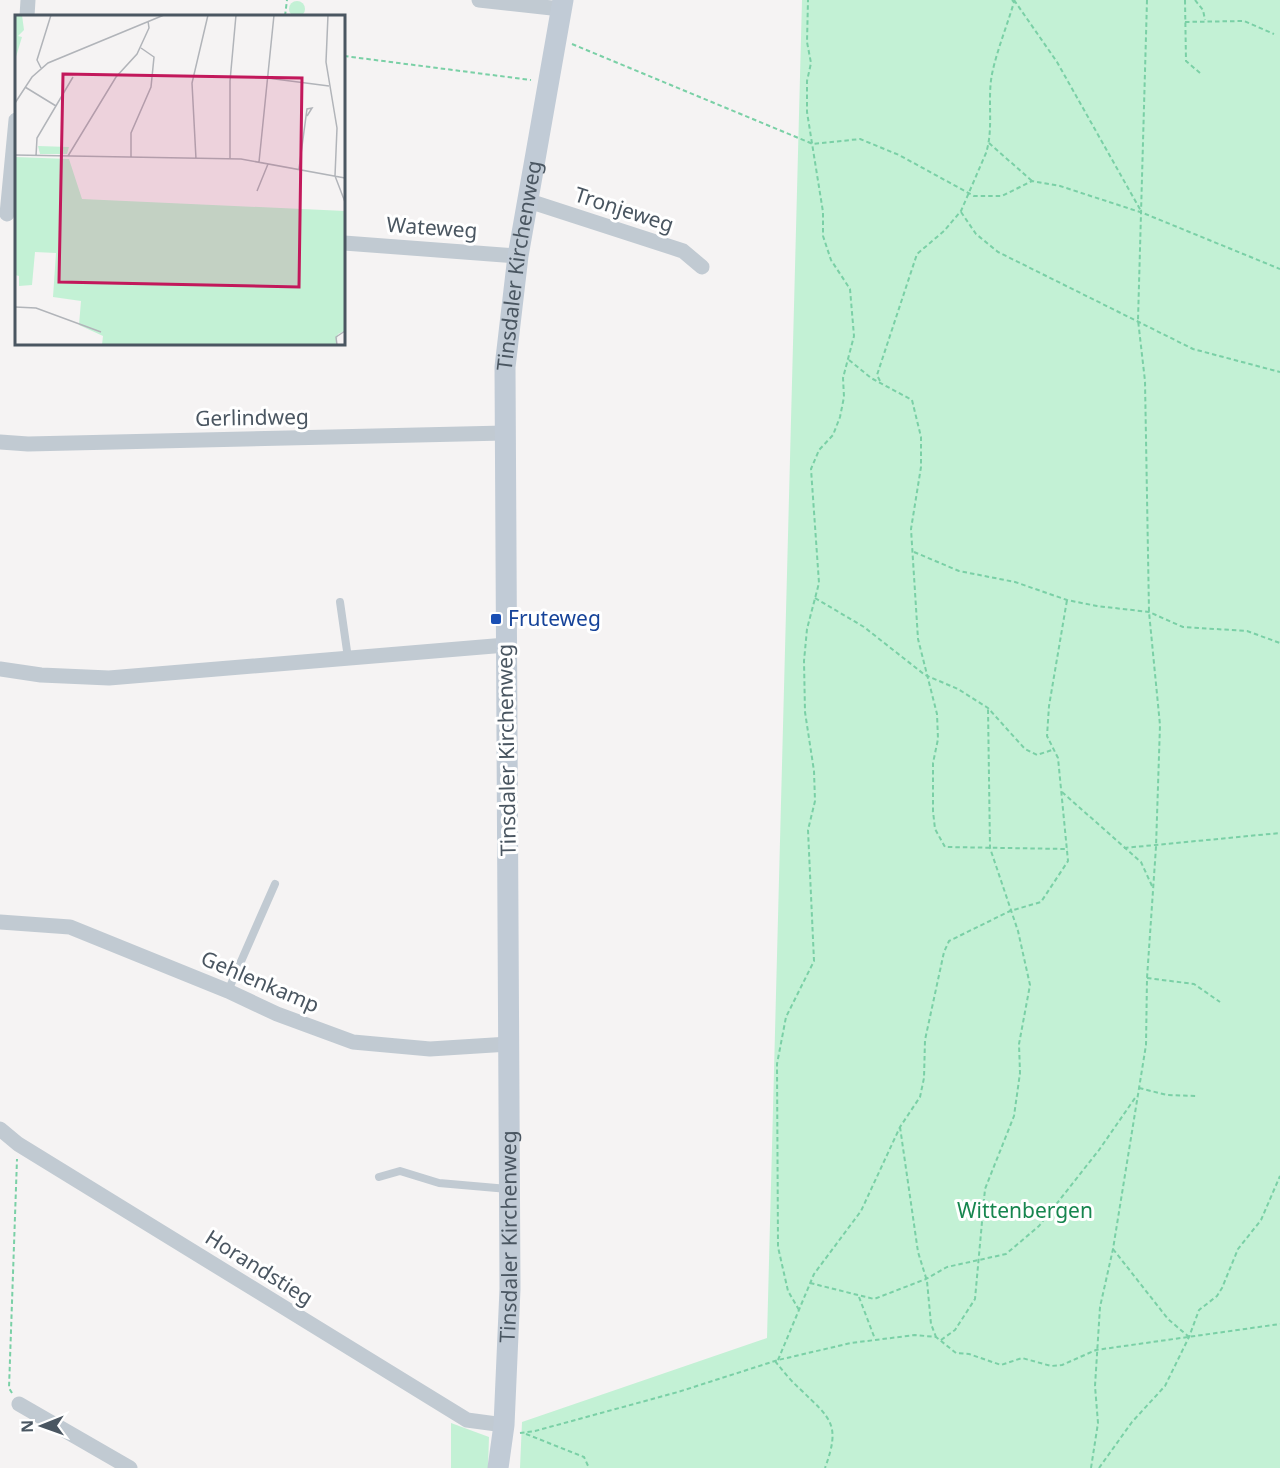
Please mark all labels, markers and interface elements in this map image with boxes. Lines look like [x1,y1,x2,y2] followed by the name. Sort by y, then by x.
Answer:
[15,15,345,345] inset map
[490,158,548,372] street label: Tinsdaler Kirchenweg
[571,180,677,238] street label: Tronjeweg
[386,210,479,244] street label: Wateweg
[195,402,309,432] street label: Gerlindweg
[508,604,601,632] place label: Fruteweg
[489,612,503,626] marker: Fruteweg
[490,644,522,856] street label: Tinsdaler Kirchenweg
[197,944,324,1019] street label: Gehlenkamp
[493,1130,523,1343] street label: Tinsdaler Kirchenweg
[957,1196,1093,1224] park label: Wittenbergen
[200,1223,319,1311] street label: Horandstieg
[12,1396,72,1456] north arrow
[16,1420,38,1433] text: N

